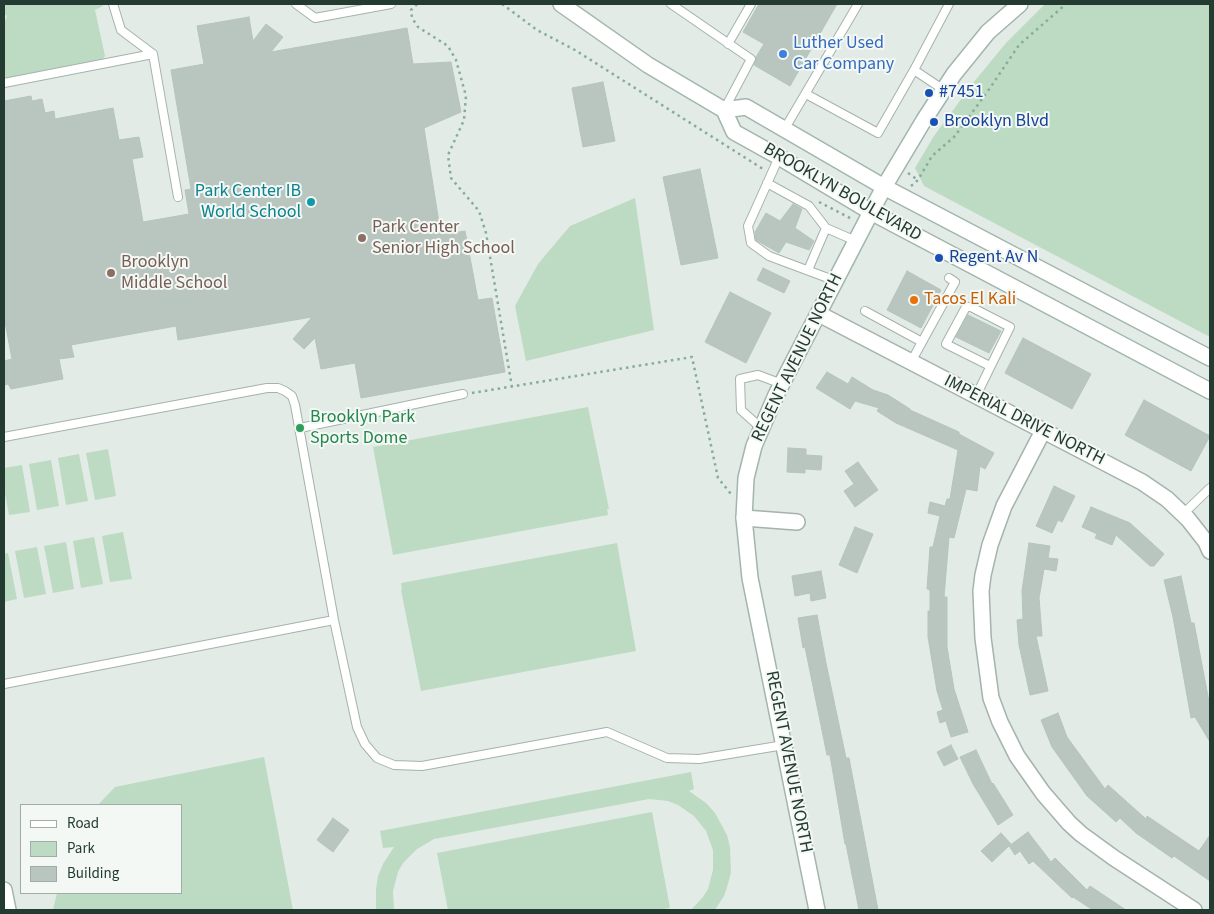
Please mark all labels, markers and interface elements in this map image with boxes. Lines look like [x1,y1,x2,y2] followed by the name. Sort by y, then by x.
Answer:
[793,33,894,76] place label: Luther Used Car Company
[777,48,789,60] marker: Luther Used Car Company
[939,82,984,104] place label: #7451
[923,87,935,99] marker: #7451
[944,111,1049,133] place label: Brooklyn Blvd
[928,116,940,128] marker: Brooklyn Blvd
[759,139,925,247] street label: BROOKLYN BOULEVARD
[195,181,301,223] place label: Park Center IB World School
[305,196,317,208] marker: Park Center IB World School
[372,217,515,260] place label: Park Center Senior High School
[356,232,368,244] marker: Park Center Senior High School
[949,247,1038,269] place label: Regent Av N
[121,252,227,294] place label: Brooklyn Middle School
[933,252,945,264] marker: Regent Av N
[105,267,117,279] marker: Brooklyn Middle School
[748,270,848,446] street label: REGENT AVENUE NORTH
[924,289,1016,311] place label: Tacos El Kali
[908,294,920,306] marker: Tacos El Kali
[940,371,1108,471] street label: IMPERIAL DRIVE NORTH
[310,407,415,449] place label: Brooklyn Park Sports Dome
[294,422,306,434] marker: Brooklyn Park Sports Dome
[760,669,816,855] street label: REGENT AVENUE NORTH
[20,804,182,894] legend
[67,813,99,834] text: Road
[67,838,95,859] text: Park
[67,863,119,884] text: Building

